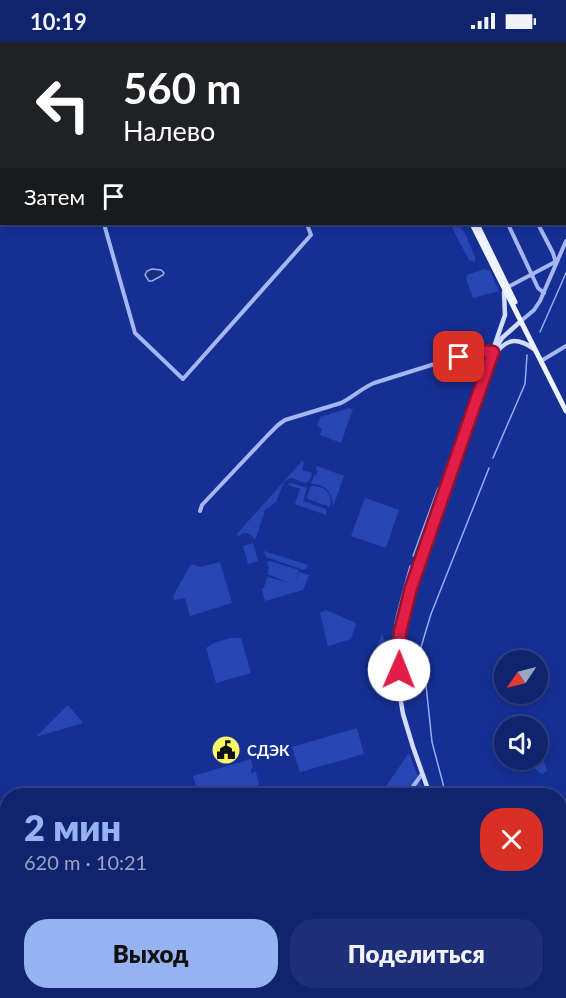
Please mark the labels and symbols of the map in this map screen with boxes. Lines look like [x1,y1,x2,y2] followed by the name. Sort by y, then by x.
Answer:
[433,331,484,382] pin
[367,638,431,702] position arrow
[494,650,548,704] north arrow
[210,734,242,766] public building icon: СДЭК
[247,741,290,759] place label: СДЭК

